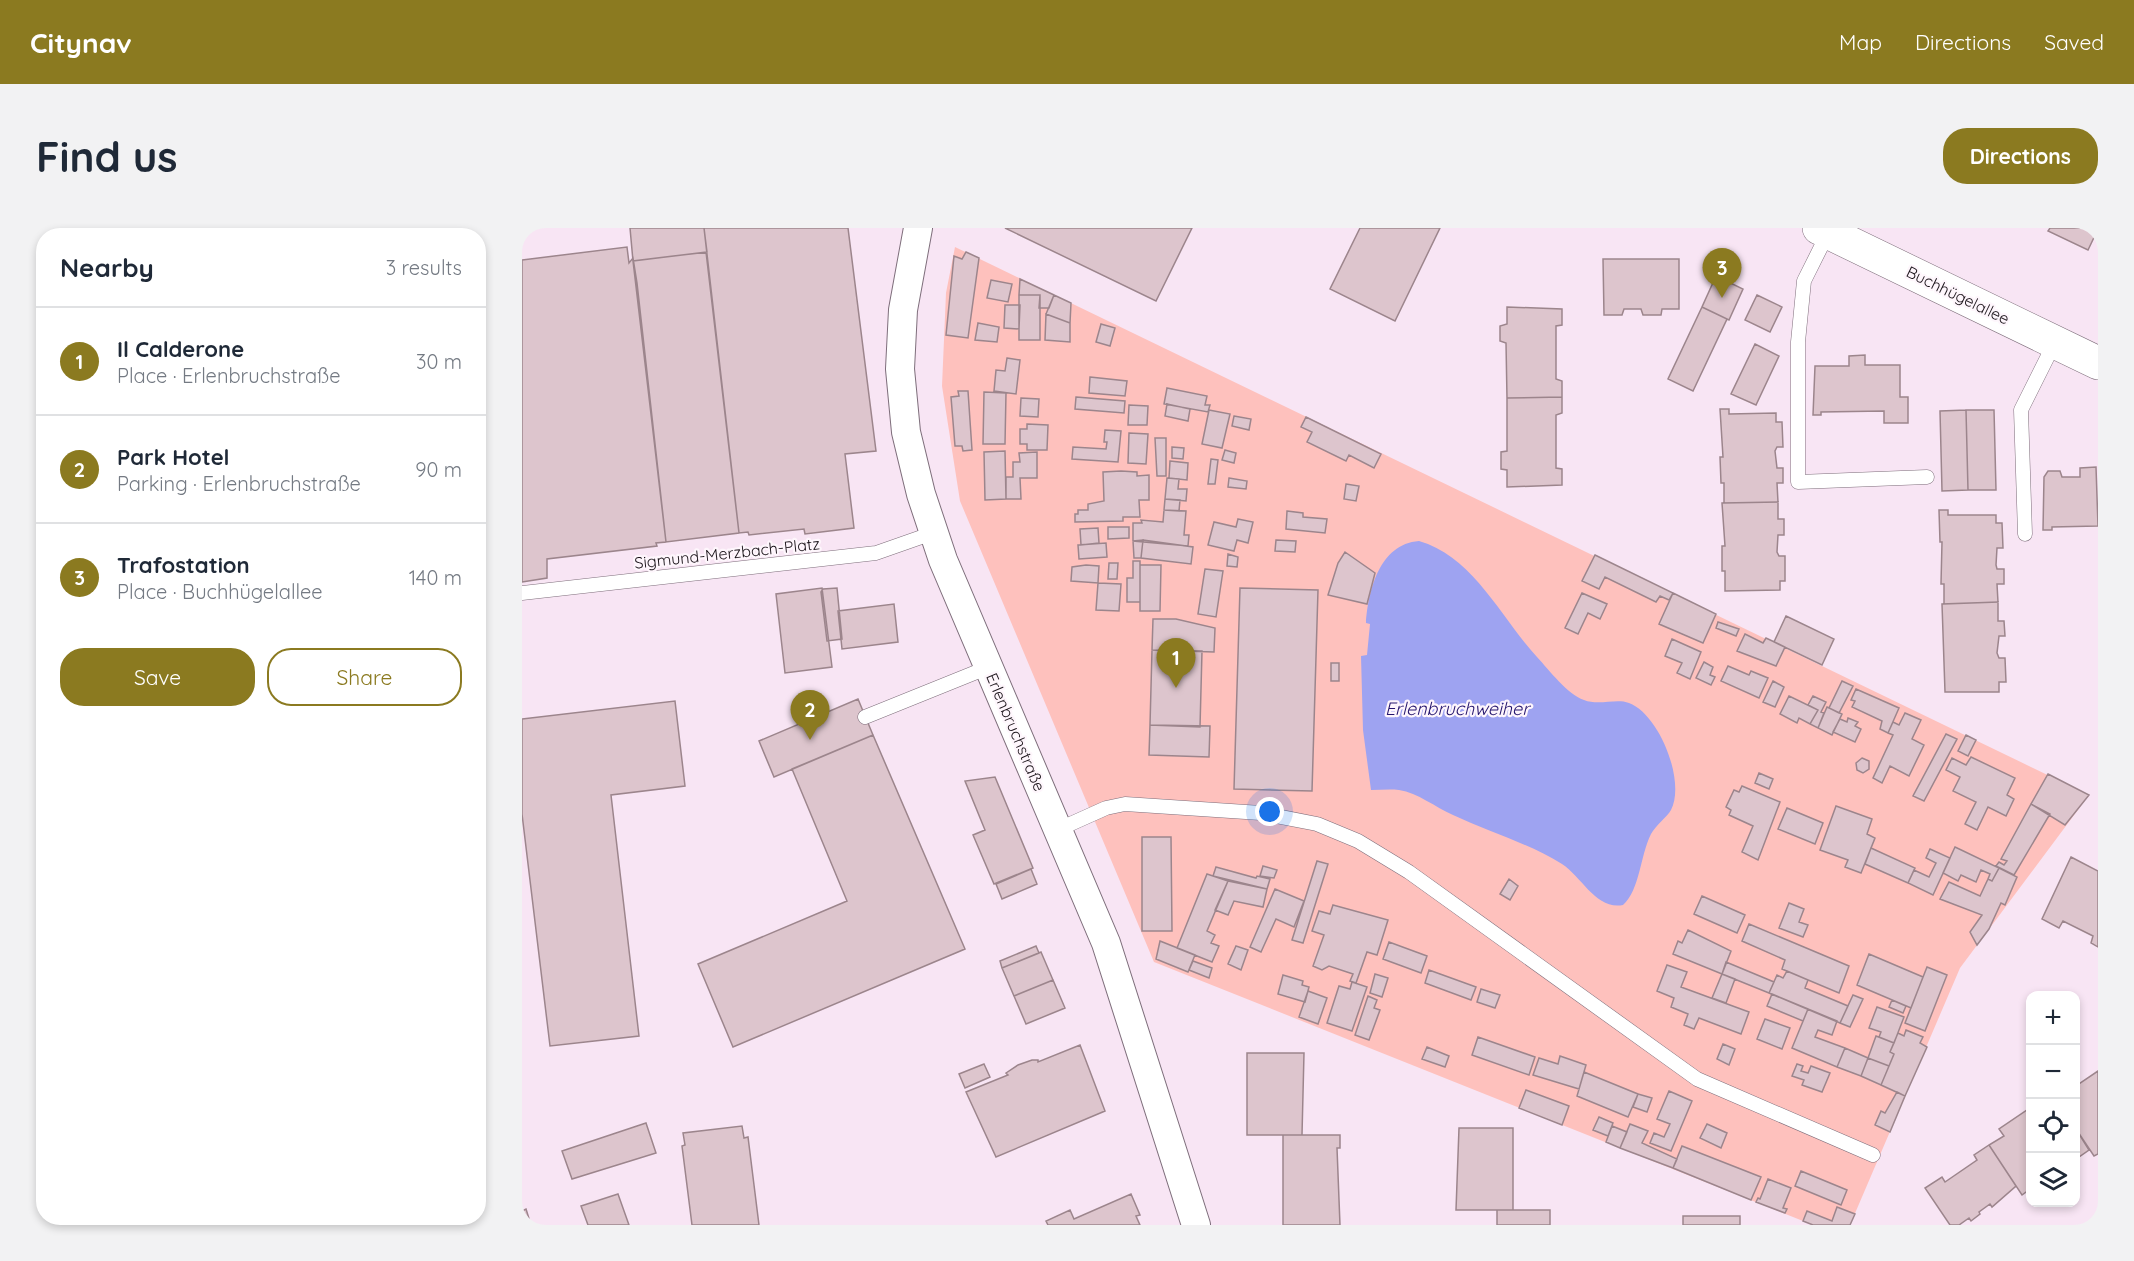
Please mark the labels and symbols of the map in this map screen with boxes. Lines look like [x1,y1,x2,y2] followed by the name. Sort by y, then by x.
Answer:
[1702,248,1742,298] pin: 3
[1903,261,2013,329] street label: Buchhügelallee
[633,533,821,573] street label: Sigmund-Merzbach-Platz
[1156,638,1196,688] pin: 1
[982,670,1050,794] street label: Erlenbruchstraße
[790,690,830,740] pin: 2
[1385,697,1531,720] water label: Erlenbruchweiher
[1255,797,1284,826] your location

